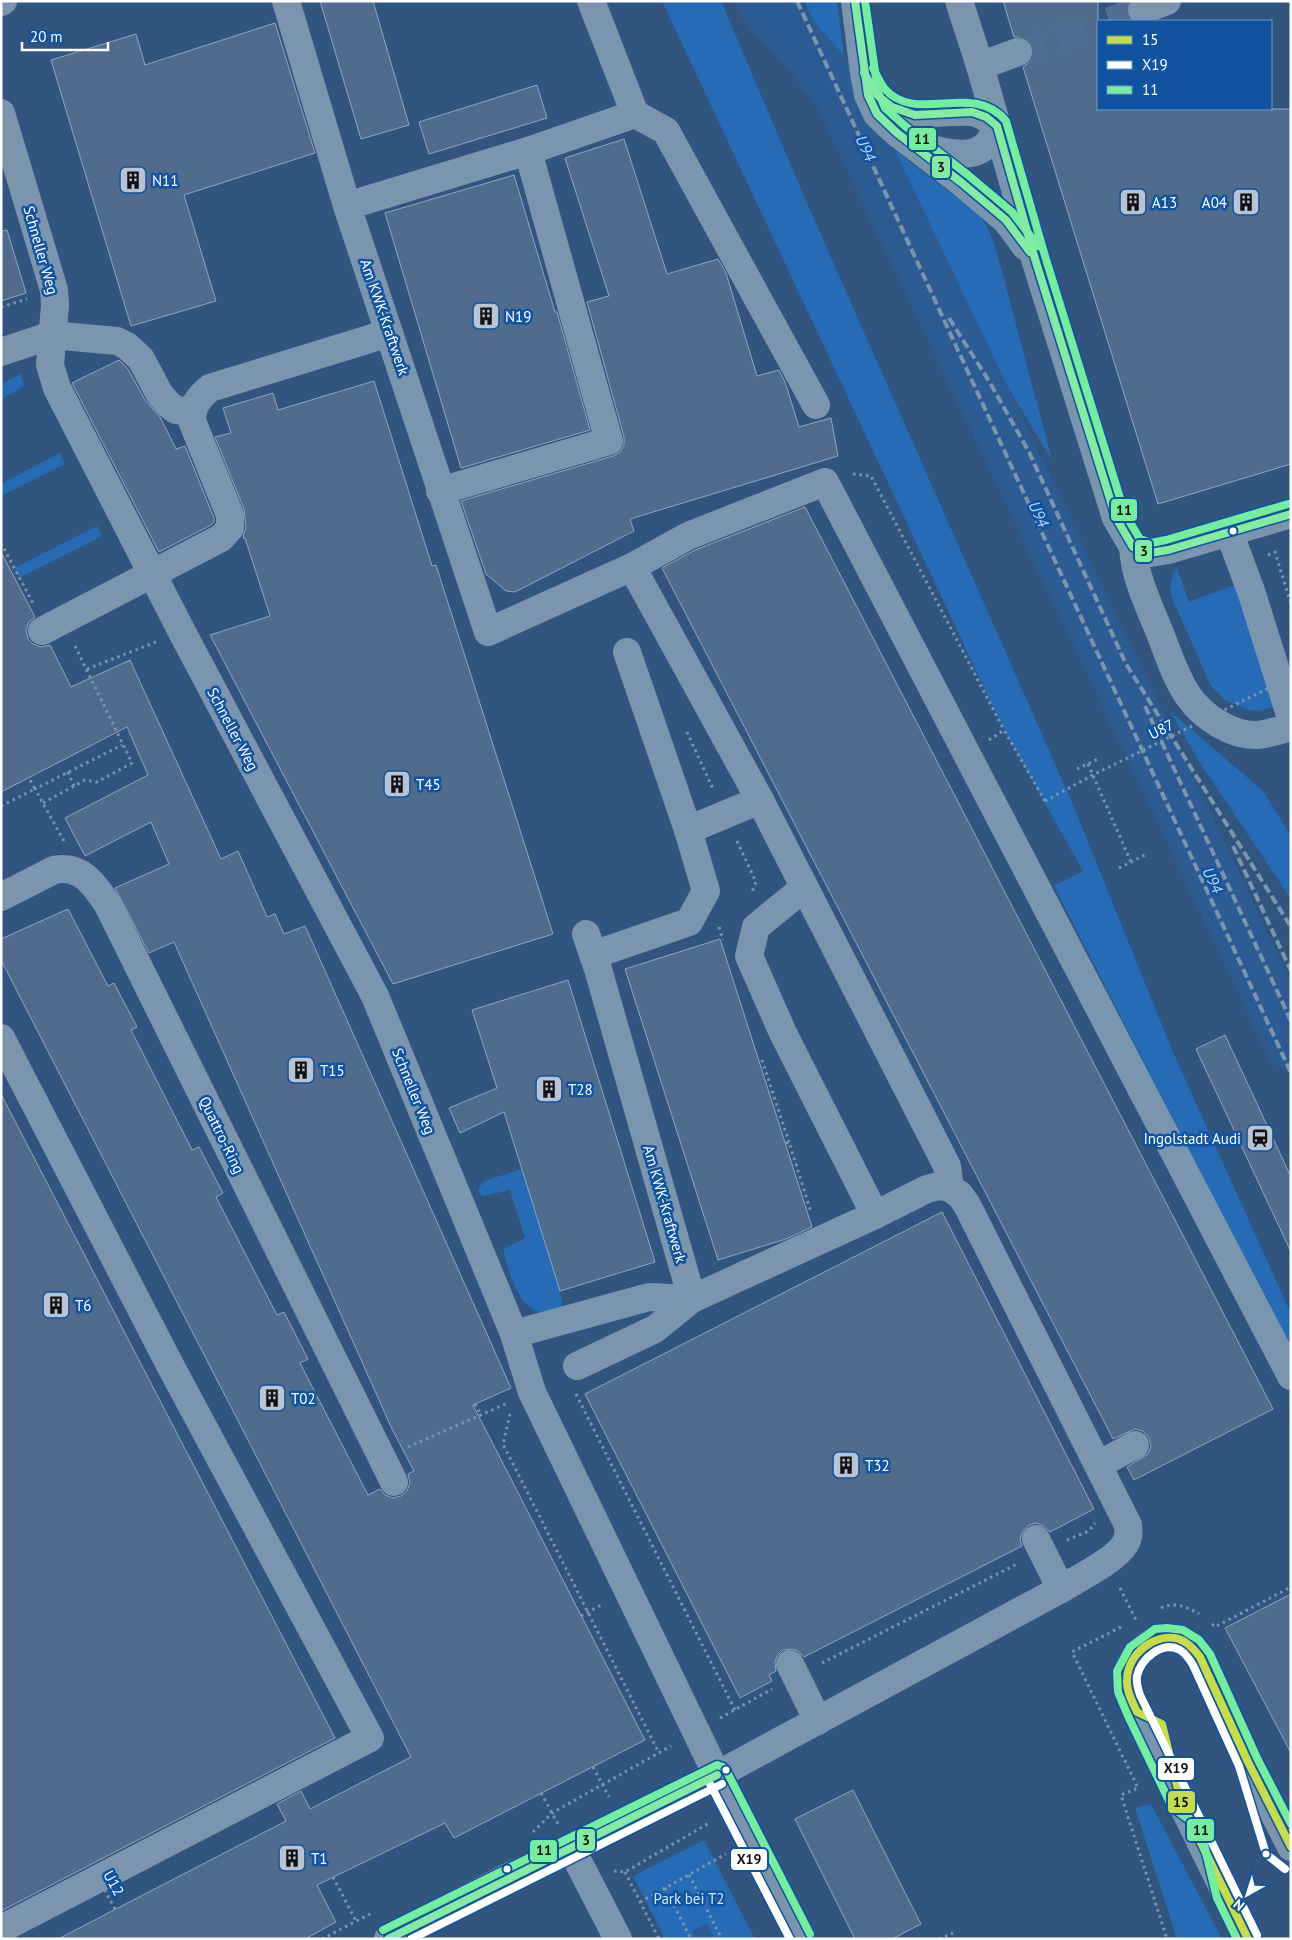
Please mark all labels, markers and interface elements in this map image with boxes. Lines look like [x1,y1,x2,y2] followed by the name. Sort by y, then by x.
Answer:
[22,20,109,52] scale bar
[1097,20,1272,110] legend
[30,27,63,46] text: 20 m
[1142,30,1158,49] text: 15
[1142,55,1168,74] text: X19
[1142,80,1158,99] text: 11
[908,127,937,151] line badge: 11
[914,130,930,148] text: 11
[851,132,881,165] water label: U94
[931,155,951,179] line badge: 3
[937,158,945,176] text: 3
[118,165,148,195] building icon: N11
[152,171,178,190] place label: N11
[1118,187,1148,217] building icon: A13
[1231,187,1261,217] building icon: A04
[1152,193,1177,212] place label: A13
[1202,193,1227,212] place label: A04
[19,204,63,296] street label: Schneller Weg
[356,256,414,378] street label: Am KWK-Kraftwerk
[471,301,501,331] building icon: N19
[505,307,531,326] place label: N19
[1024,498,1054,531] water label: U94
[1110,498,1138,522] line badge: 11
[1116,501,1132,519] text: 11
[1228,526,1238,536] unlabelled marker
[1134,539,1153,563] line badge: 3
[1140,542,1148,560] text: 3
[203,684,263,774] street label: Schneller Weg
[1145,715,1177,743] street label: U87
[382,769,412,799] building icon: T45
[416,775,441,794] place label: T45
[1198,864,1228,897] water label: U94
[388,1045,440,1137] street label: Schneller Weg
[286,1055,316,1085] building icon: T15
[320,1061,345,1080] place label: T15
[534,1074,564,1104] building icon: T28
[568,1080,593,1099] place label: T28
[195,1093,249,1177] street label: Quattro-Ring
[1245,1123,1275,1153] station icon: Ingolstadt Audi
[1143,1129,1241,1148] place label: Ingolstadt Audi
[639,1143,691,1266] street label: Am KWK-Kraftwerk
[41,1290,71,1320] building icon: T6
[75,1296,92,1315] place label: T6
[257,1383,287,1413] building icon: T02
[291,1389,316,1408] place label: T02
[831,1450,861,1480] building icon: T32
[865,1456,890,1475] place label: T32
[1157,1757,1195,1781] line badge: X19
[1164,1759,1188,1777] text: X19
[721,1765,731,1775] unlabelled marker
[1167,1790,1196,1814] line badge: 15
[1173,1793,1189,1811] text: 15
[1186,1818,1215,1842] line badge: 11
[1193,1821,1209,1839] text: 11
[576,1828,596,1852] line badge: 3
[582,1831,590,1849] text: 3
[529,1839,558,1863] line badge: 11
[536,1841,552,1859] text: 11
[277,1843,307,1873] building icon: T1
[730,1848,768,1871] line badge: X19
[311,1849,328,1868] place label: T1
[1261,1849,1271,1859] unlabelled marker
[737,1850,761,1868] text: X19
[502,1864,512,1874] unlabelled marker
[99,1867,129,1899] street label: U12
[1222,1870,1272,1920] north arrow
[654,1889,724,1908] park label: Park bei T2
[1230,1895,1248,1915] text: N

